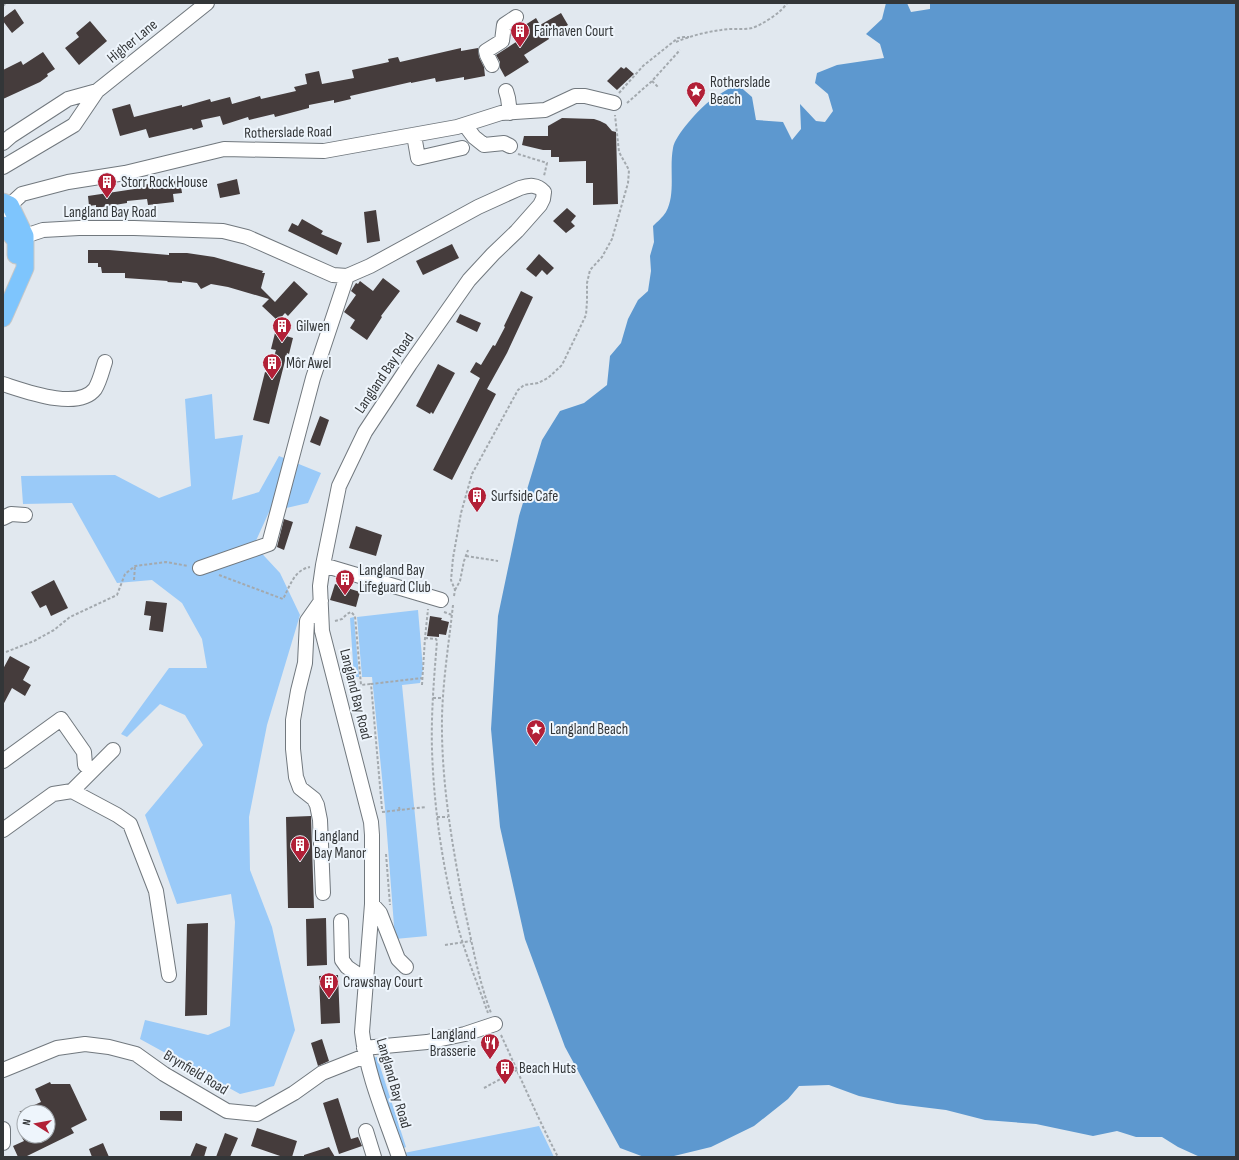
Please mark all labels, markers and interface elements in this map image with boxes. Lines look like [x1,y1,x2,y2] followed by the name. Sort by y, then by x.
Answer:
[103,15,161,67] street label: Higher Lane
[509,20,531,48] building icon: Fairhaven Court
[534,22,614,41] place label: Fairhaven Court
[710,73,770,109] place label: Rotherslade Beach
[685,80,707,108] place icon: Rotherslade Beach
[244,122,332,143] street label: Rotherslade Road
[96,171,118,199] building icon: Storr Rock House
[121,173,208,192] place label: Storr Rock House
[64,203,156,222] street label: Langland Bay Road
[271,315,293,343] building icon: Gilwen
[296,317,330,336] place label: Gilwen
[351,329,418,417] street label: Langland Bay Road
[261,352,283,380] building icon: Môr Awel
[286,354,331,373] place label: Môr Awel
[466,485,488,513] building icon: Surfside Cafe
[491,487,558,506] place label: Surfside Cafe
[359,561,431,597] place label: Langland Bay Lifeguard Club
[334,568,356,596] building icon: Langland Bay Lifeguard Club
[335,647,376,742] street label: Langland Bay Road
[525,718,547,746] place icon: Langland Beach
[550,720,628,739] place label: Langland Beach
[314,827,367,863] place label: Langland Bay Manor
[289,834,311,862] building icon: Langland Bay Manor
[318,971,340,999] building icon: Crawshay Court
[343,973,423,992] place label: Crawshay Court
[430,1025,476,1061] place label: Langland Brasserie
[479,1032,501,1060] restaurant icon: Langland Brasserie
[372,1036,415,1130] street label: Langland Bay Road
[160,1046,232,1099] street label: Brynfield Road
[494,1057,516,1085] building icon: Beach Huts
[519,1059,576,1078] place label: Beach Huts
[16,1104,56,1144] north arrow
[20,1118,34,1126] text: N

